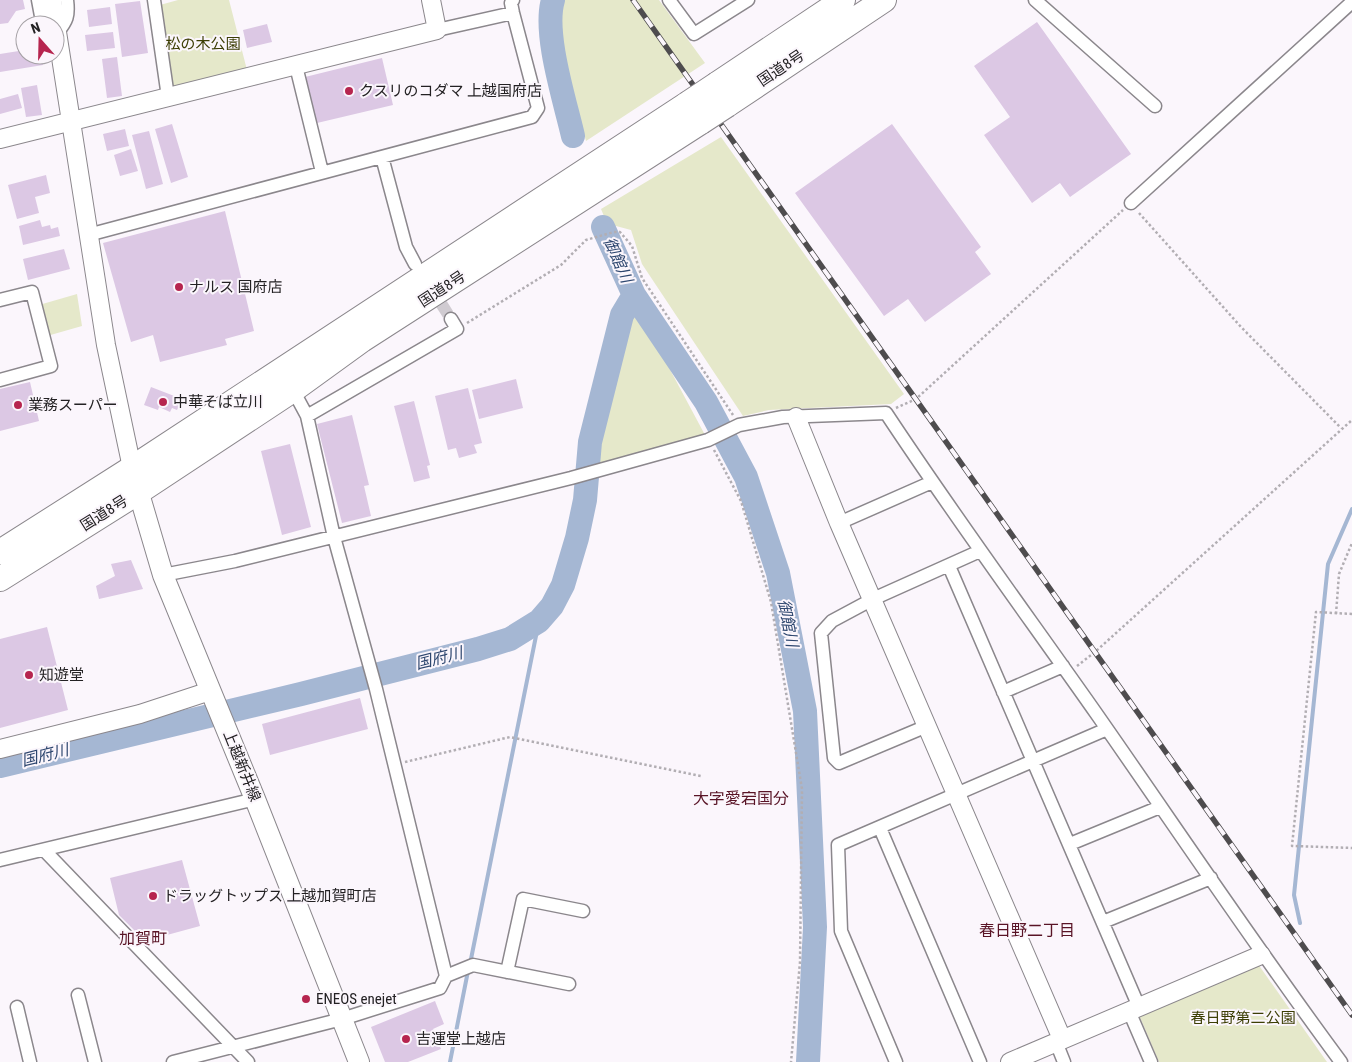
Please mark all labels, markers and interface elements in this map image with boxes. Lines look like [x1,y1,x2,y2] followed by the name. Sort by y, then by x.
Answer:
[15,15,65,65] north arrow
[29,19,42,37] text: N
[165,35,241,53] park label: 松の木公園
[754,46,808,90] street label: 国道8号
[359,82,542,100] place label: クスリのコダマ 上越国府店
[343,85,355,97] marker: クスリのコダマ 上越国府店
[600,234,637,288] water label: 御館川
[415,267,469,311] street label: 国道8号
[189,278,282,296] place label: ナルス 国府店
[173,281,185,293] marker: ナルス 国府店
[173,393,263,411] place label: 中華そば立川
[28,396,118,414] place label: 業務スーパー
[157,396,169,408] marker: 中華そば立川
[12,399,24,411] marker: 業務スーパー
[77,491,131,535] street label: 国道8号
[774,598,802,650] water label: 御館川
[413,642,467,673] water label: 国府川
[39,666,84,684] place label: 知遊堂
[23,669,35,681] marker: 知遊堂
[220,728,264,804] street label: 上越新井線
[19,739,73,770] water label: 国府川
[693,789,789,808] district label: 大字愛宕国分
[163,887,376,905] place label: ドラッグトップス 上越加賀町店
[147,890,159,902] marker: ドラッグトップス 上越加賀町店
[979,921,1075,940] district label: 春日野二丁目
[119,929,167,948] district label: 加賀町
[316,990,397,1008] place label: ENEOS enejet
[300,993,312,1005] marker: ENEOS enejet
[1190,1009,1296,1027] park label: 春日野第二公園
[416,1030,506,1048] place label: 吉運堂上越店
[400,1033,412,1045] marker: 吉運堂上越店

